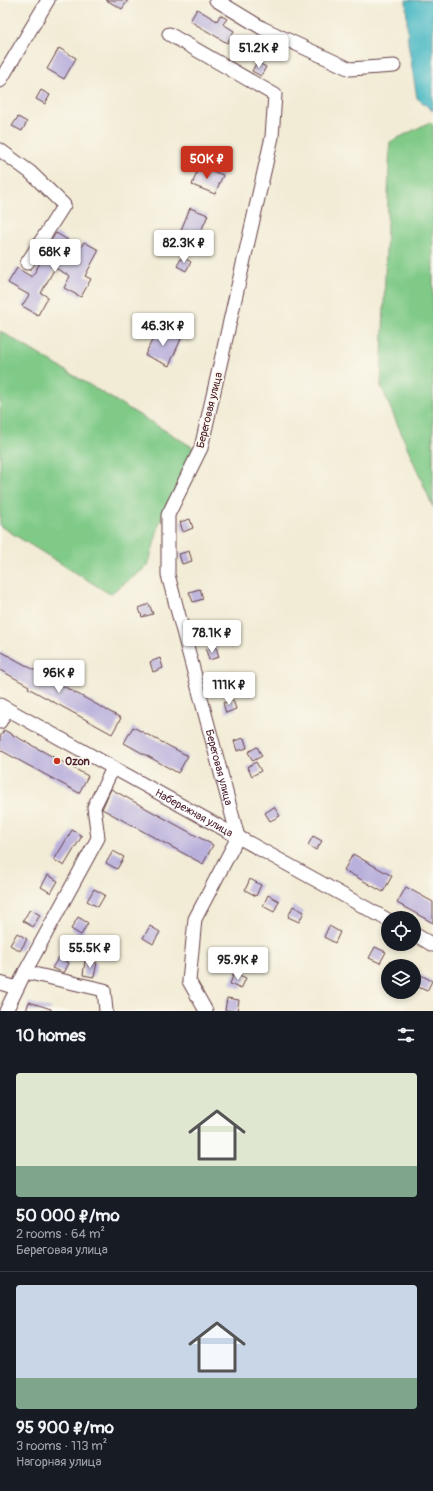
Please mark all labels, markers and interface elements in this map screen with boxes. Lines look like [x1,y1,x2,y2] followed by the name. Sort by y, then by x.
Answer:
[222,35,296,69] pin: 51.2K ₽
[239,40,279,56] text: 51.2K ₽
[179,146,235,180] pin: 50K ₽
[190,151,224,167] text: 50K ₽
[147,230,221,264] pin: 82.3K ₽
[163,235,205,251] text: 82.3K ₽
[27,239,83,273] pin: 68K ₽
[39,244,71,260] text: 68K ₽
[126,313,200,347] pin: 46.3K ₽
[141,318,185,334] text: 46.3K ₽
[194,371,225,449] street label: Береговая улица
[175,620,249,654] pin: 78.1K ₽
[192,625,232,641] text: 78.1K ₽
[31,660,87,694] pin: 96K ₽
[43,665,75,681] text: 96K ₽
[196,672,262,706] pin: 111K ₽
[212,677,246,693] text: 111K ₽
[203,728,235,807] street label: Береговая улица
[65,755,90,768] place label: Ozon
[52,756,62,766] marker: Ozon
[153,786,235,840] street label: Набережная улица
[381,911,421,999] map controls
[381,911,421,951] button: locate
[53,935,127,969] pin: 55.5K ₽
[69,940,111,956] text: 55.5K ₽
[201,947,275,981] pin: 95.9K ₽
[217,952,259,968] text: 95.9K ₽
[381,959,421,999] button: layers
[395,1024,417,1046] icon: filters
[16,1025,86,1046] text: 10 homes
[181,1099,253,1171] icon: home
[16,1205,120,1226] text: 50 000 ₽/mo
[16,1226,105,1242] text: 2 rooms · 64 m²
[16,1242,108,1258] text: Береговая улица
[181,1311,253,1383] icon: home
[16,1417,114,1438] text: 95 900 ₽/mo
[16,1438,107,1454] text: 3 rooms · 113 m²
[16,1454,102,1470] text: Нагорная улица

